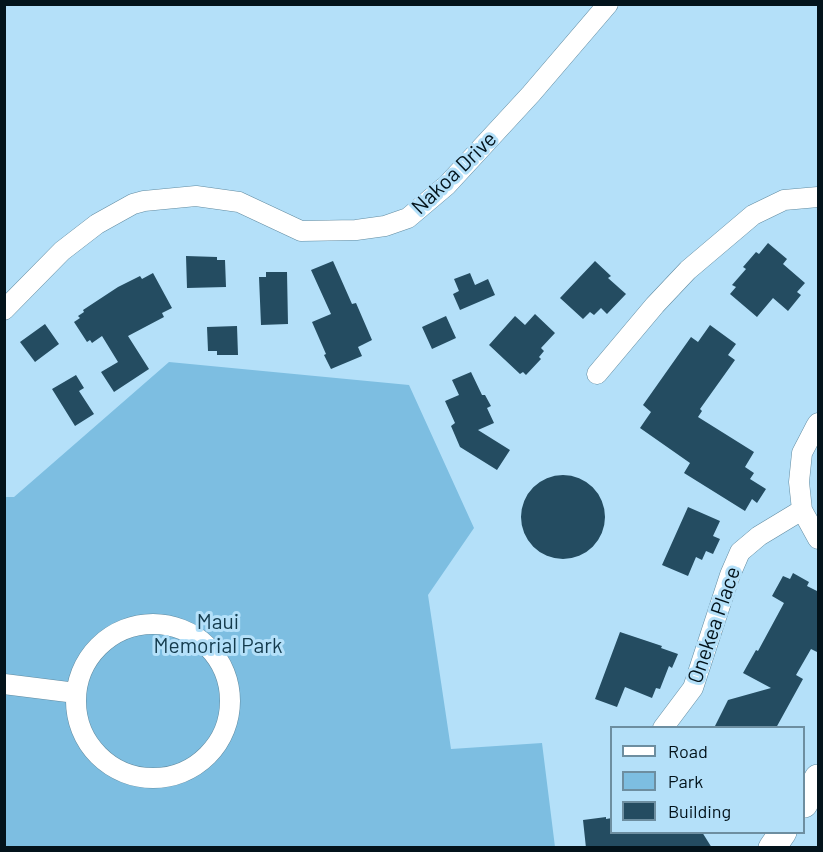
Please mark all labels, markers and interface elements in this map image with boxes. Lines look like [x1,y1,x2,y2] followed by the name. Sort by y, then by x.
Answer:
[406,126,502,220] street label: Nakoa Drive
[682,563,746,687] street label: Onekea Place
[154,609,282,659] park label: Maui Memorial Park
[610,726,805,834] legend
[668,740,708,762] text: Road
[668,770,703,792] text: Park
[668,800,731,822] text: Building

